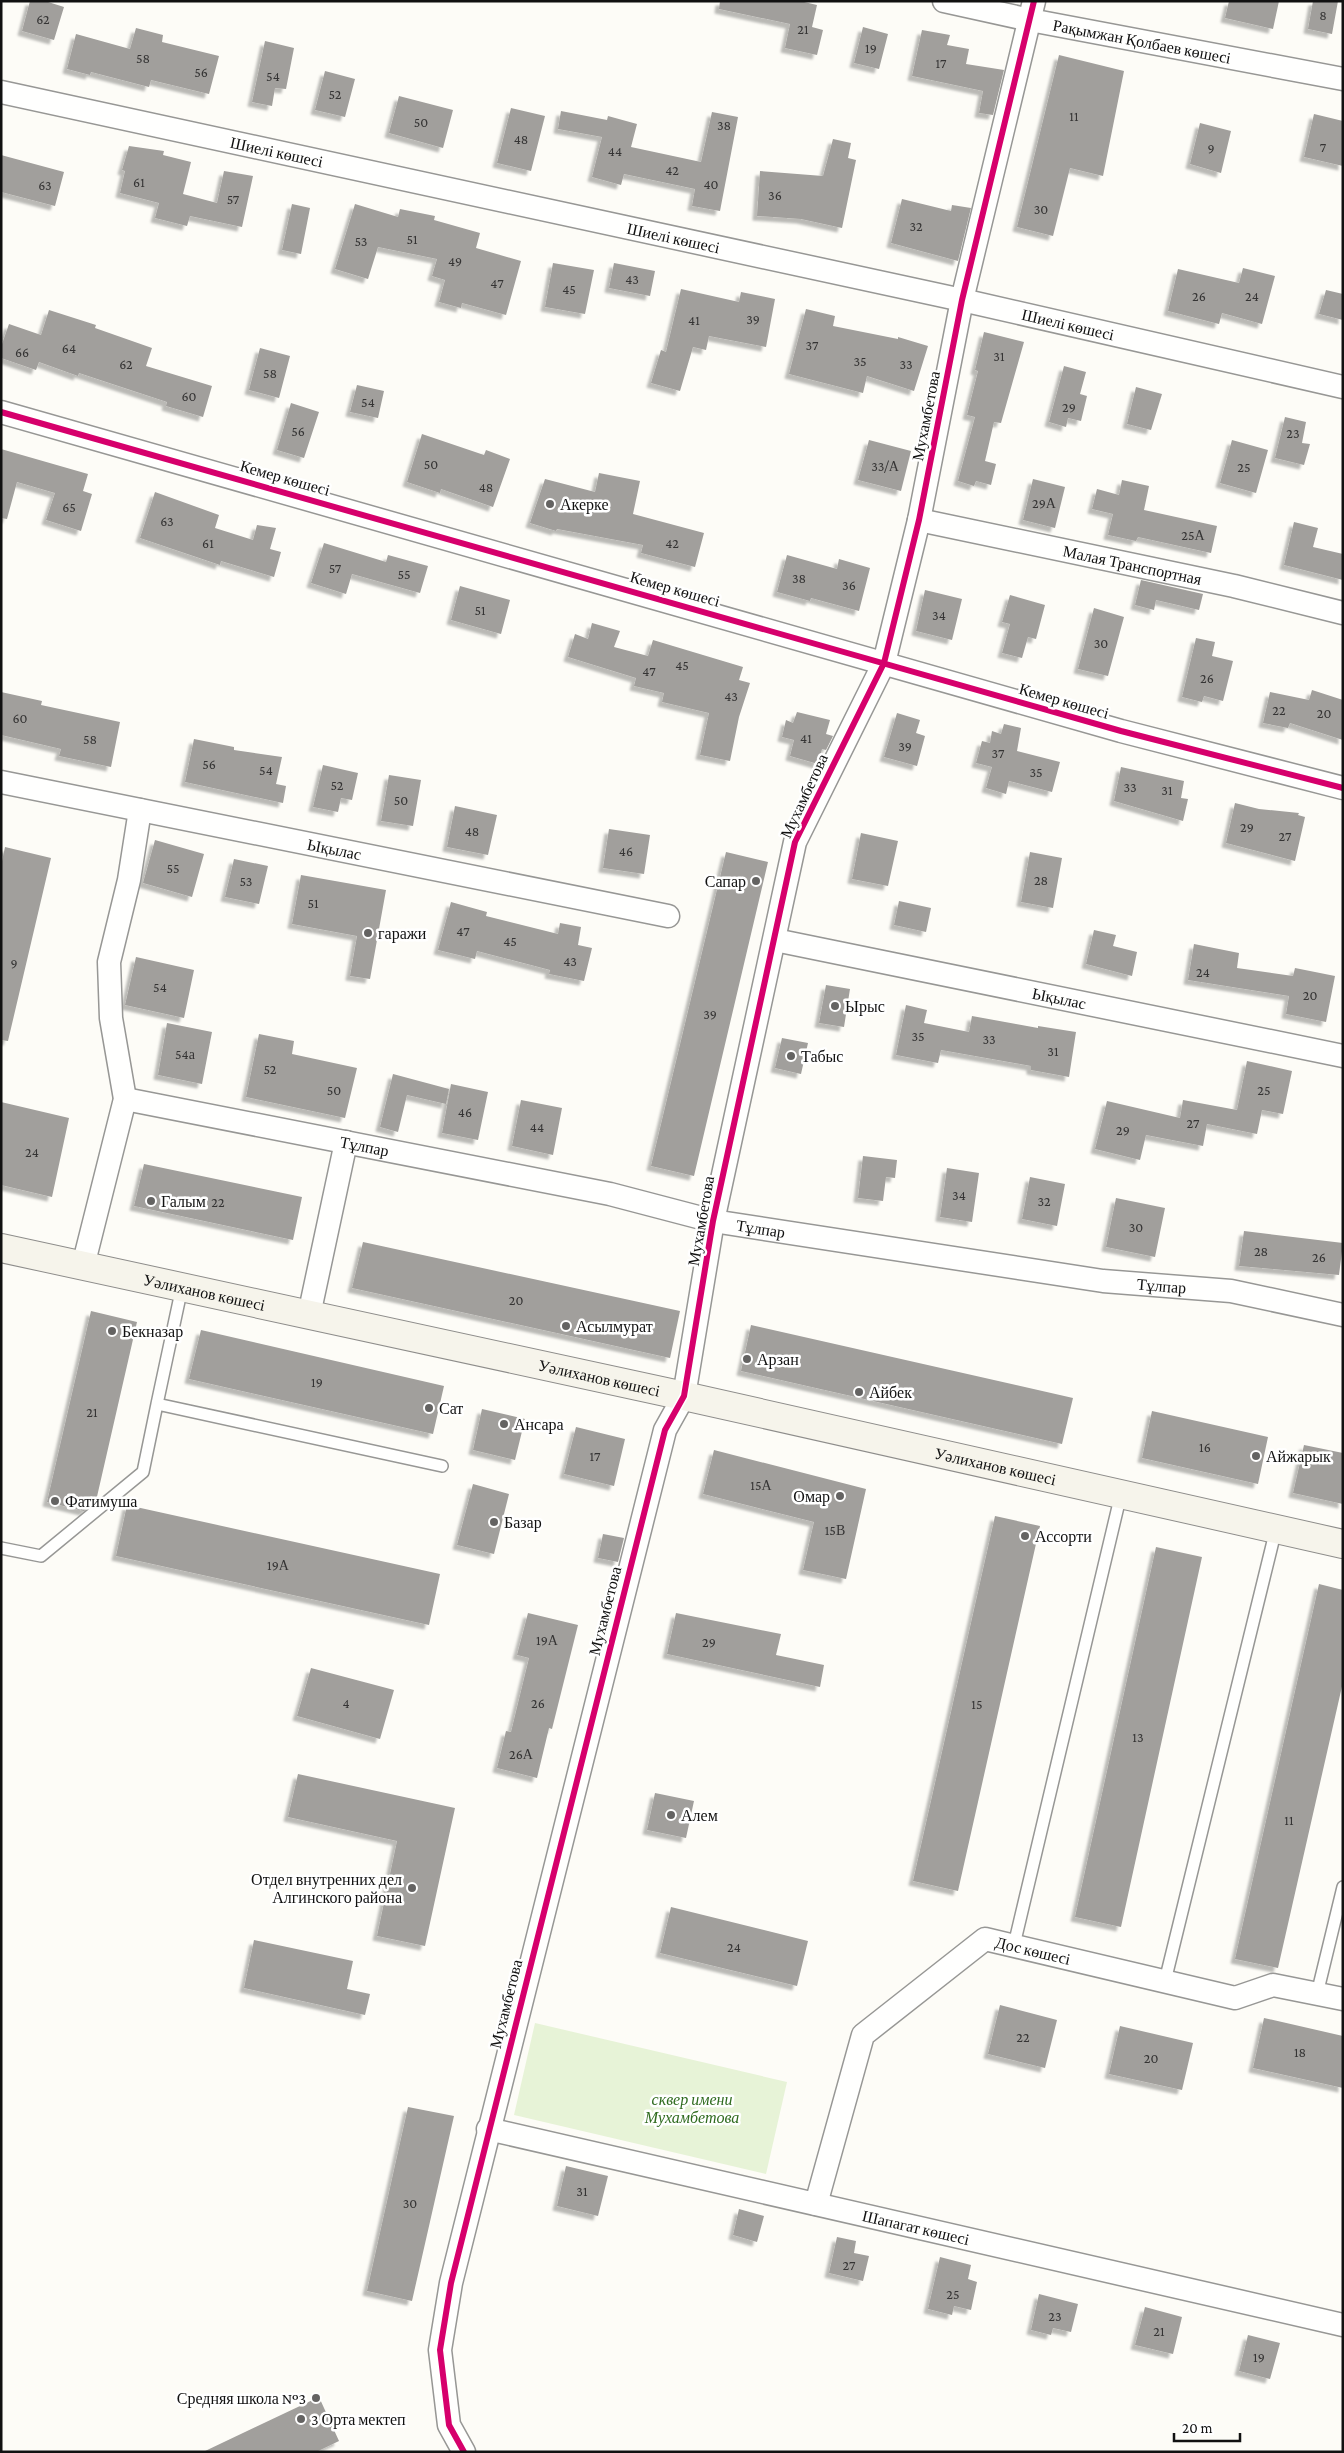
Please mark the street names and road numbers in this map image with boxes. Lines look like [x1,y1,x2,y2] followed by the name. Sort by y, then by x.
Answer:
[1051,16,1233,66] street label: Рақымжан Қолбаев көшесі
[229,133,325,170] street label: Шиелі көшесі
[625,219,722,256] street label: Шиелі көшесі
[1020,305,1116,343] street label: Шиелі көшесі
[909,370,944,463] street label: Мухамбетова
[238,457,332,500] street label: Кемер көшесі
[1061,542,1204,588] street label: Малая Транспортная
[628,568,722,611] street label: Кемер көшесі
[1017,680,1111,723] street label: Кемер көшесі
[777,751,832,841] street label: Мухамбетова
[306,835,363,863] street label: Ықылас
[1031,984,1088,1012] street label: Ықылас
[339,1133,390,1160] street label: Тұлпар
[685,1175,718,1268] street label: Мухамбетова
[735,1216,786,1241] street label: Тұлпар
[142,1271,267,1314] street label: Уәлиханов көшесі
[1136,1275,1187,1297] street label: Тұлпар
[537,1356,662,1399] street label: Уәлиханов көшесі
[933,1444,1058,1488] street label: Уәлиханов көшесі
[586,1565,625,1657] street label: Мухамбетова
[994,1933,1073,1968] street label: Дос көшесі
[487,1958,526,2050] street label: Мухамбетова
[861,2207,972,2248] street label: Шапагат көшесі

